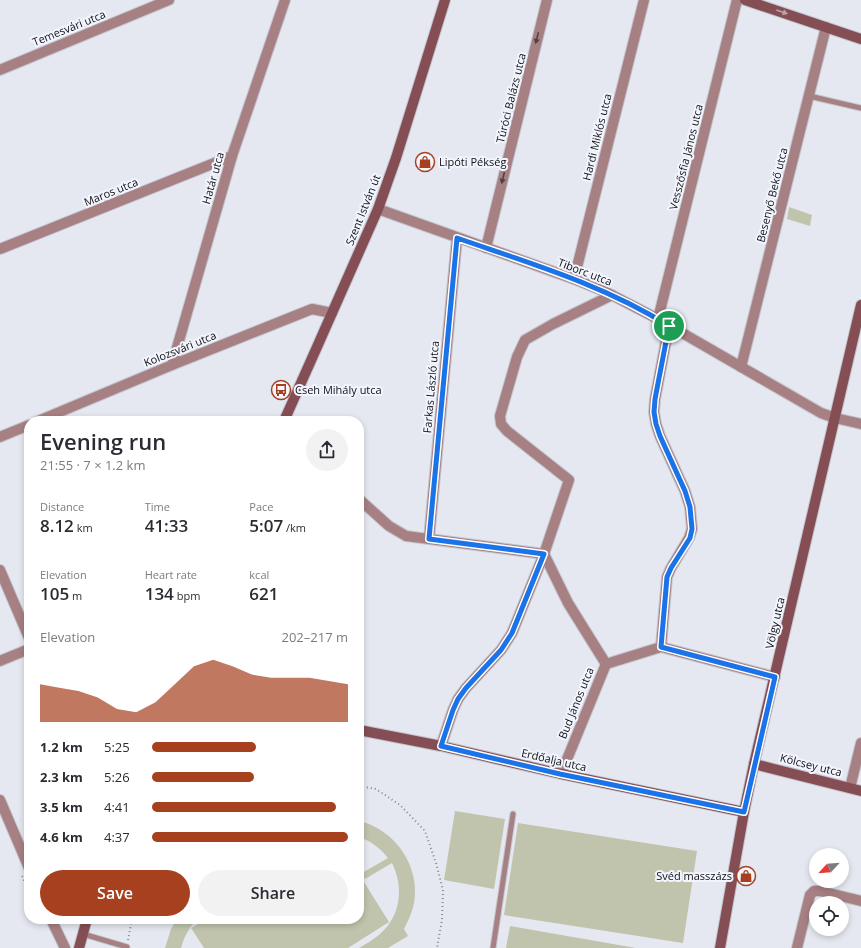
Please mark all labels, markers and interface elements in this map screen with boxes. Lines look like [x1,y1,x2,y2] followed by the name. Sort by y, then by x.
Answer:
[30,6,108,49] street label: Temesvári utca
[776,10,788,16] one-way arrow
[534,32,540,44] one-way arrow
[492,51,529,144] street label: Túróci Balázs utca
[578,92,615,182] street label: Hardi Miklós utca
[665,103,706,211] street label: Vesszősfia János utca
[753,146,791,244] street label: Besenyő Bekő utca
[198,150,227,206] street label: Határ utca
[414,151,436,173] shop icon: Lipóti Pékség
[439,154,506,169] place label: Lipóti Pékség
[342,172,384,247] street label: Szent István út
[500,172,506,184] one-way arrow
[81,174,140,209] street label: Maros utca
[556,254,614,289] street label: Tiborc utca
[652,309,686,343] pin
[658,315,680,337] icon: arrive
[141,327,218,370] street label: Kolozsvári utca
[419,340,442,434] street label: Farkas László utca
[270,379,292,401] bus stop icon: Cseh Mihály utca
[295,382,382,397] place label: Cseh Mihály utca
[40,426,166,456] text: Evening run
[306,429,348,471] button: share
[40,456,145,474] text: 21:55 · 7 × 1.2 km
[40,499,84,514] text: Distance
[145,499,170,514] text: Time
[249,499,274,514] text: Pace
[40,514,74,537] text: 8.12
[145,514,188,537] text: 41:33
[249,514,283,537] text: 5:07
[74,520,93,535] text: km
[283,520,306,535] text: /km
[40,567,87,582] text: Elevation
[145,567,197,582] text: Heart rate
[249,567,269,582] text: kcal
[40,582,69,605] text: 105
[145,582,174,605] text: 134
[249,582,279,605] text: 621
[69,588,82,603] text: m
[174,588,200,603] text: bpm
[761,596,788,650] street label: Völgy utca
[40,628,95,646] text: Elevation
[281,628,348,646] text: 202–217 m
[554,665,597,741] street label: Bud János utca
[40,738,83,756] text: 1.2 km
[104,738,130,756] text: 5:25
[520,745,588,774] street label: Erdőalja utca
[779,750,844,779] street label: Kölcsey utca
[40,768,83,786] text: 2.3 km
[104,768,130,786] text: 5:26
[40,798,83,816] text: 3.5 km
[104,798,130,816] text: 4:41
[40,828,83,846] text: 4.6 km
[104,828,130,846] text: 4:37
[809,848,849,888] north arrow
[809,848,849,936] map controls
[735,865,757,887] shop icon: Svéd masszázs
[656,868,732,883] place label: Svéd masszázs
[40,870,190,916] button: Save
[198,870,348,916] button: Share
[809,896,849,936] button: locate

